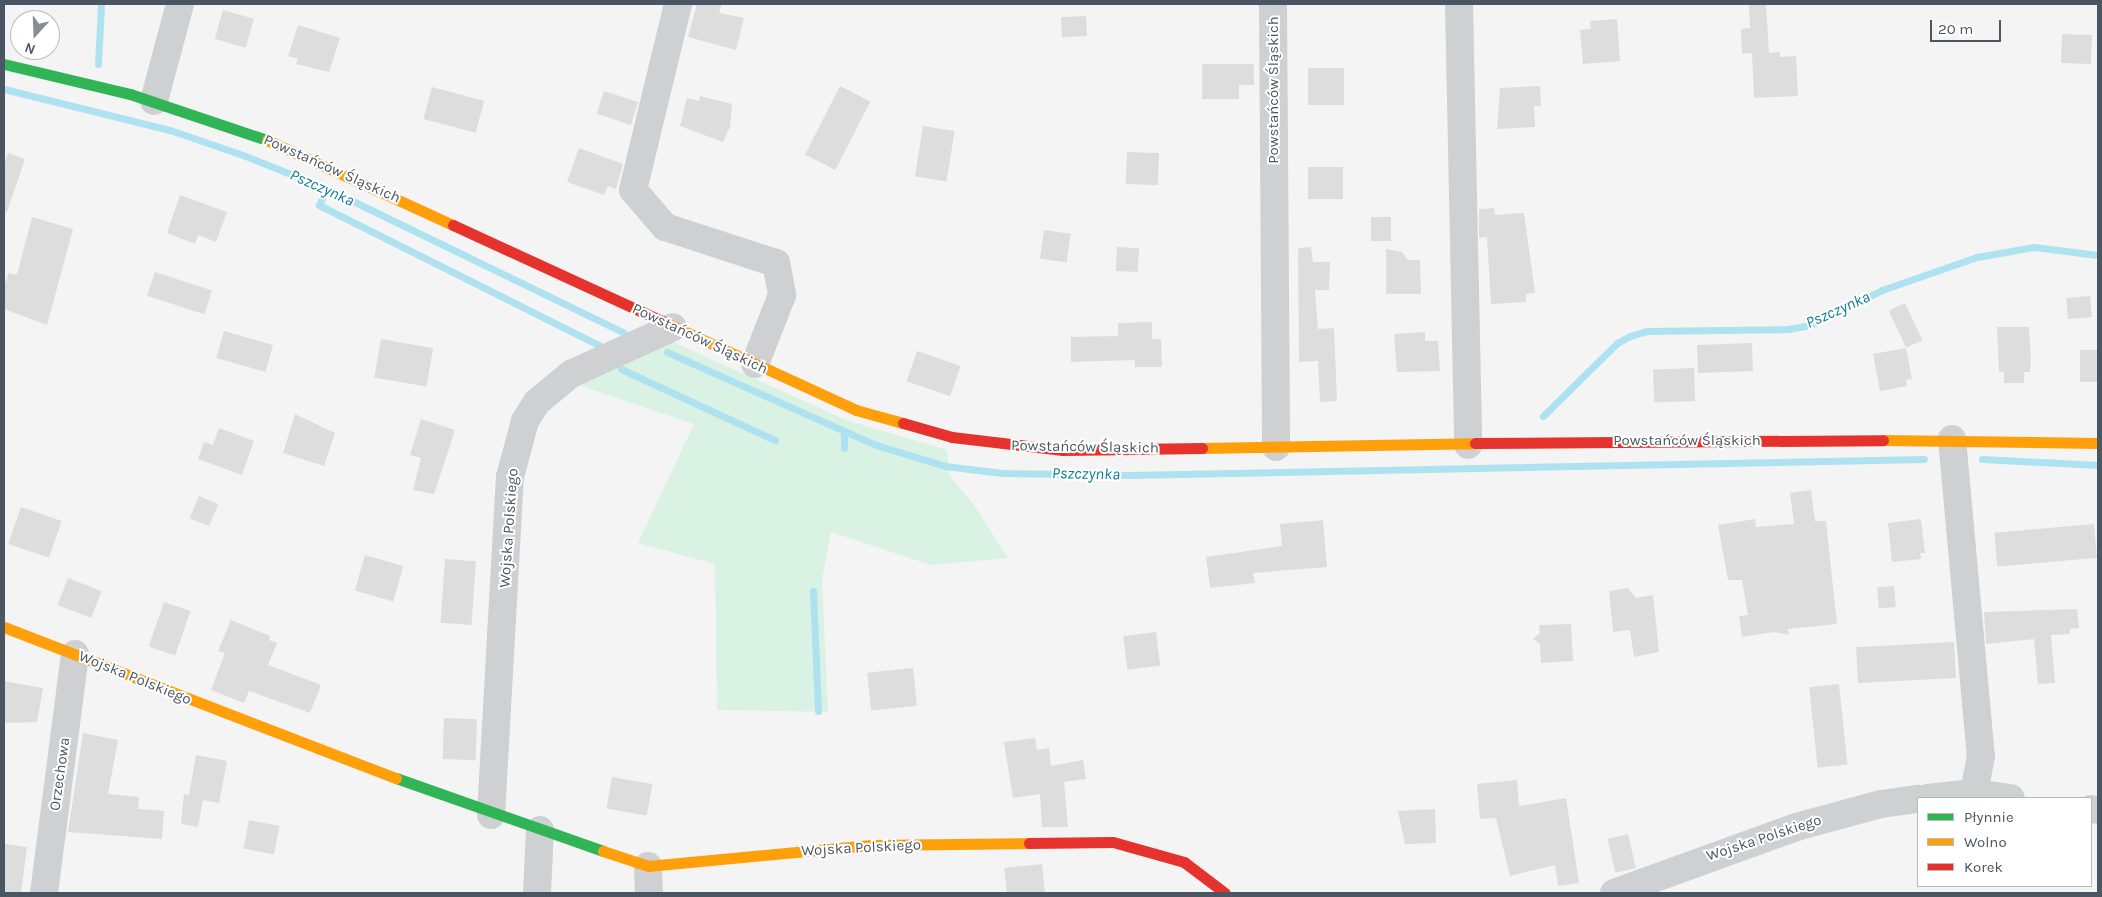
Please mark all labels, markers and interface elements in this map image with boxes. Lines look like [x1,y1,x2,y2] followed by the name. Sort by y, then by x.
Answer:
[10,10,60,60] north arrow
[1932,10,2003,42] scale bar
[1265,16,1283,164] street label: Powstańców Śląskich
[1938,20,1973,38] text: 20 m
[22,39,38,58] text: N
[261,131,403,207] street label: Powstańców Śląskich
[287,165,357,211] water label: Pszczynka
[1803,287,1873,333] water label: Pszczynka
[629,300,771,378] street label: Powstańców Śląskich
[1613,432,1761,450] street label: Powstańców Śląskich
[1011,437,1159,457] street label: Powstańców Śląskich
[1052,464,1120,484] water label: Pszczynka
[496,468,522,588] street label: Wojska Polskiego
[76,647,194,709] street label: Wojska Polskiego
[46,736,74,812] street label: Orzechowa
[1917,797,2092,887] legend
[1964,808,2014,826] text: Płynnie
[1704,811,1824,865] street label: Wojska Polskiego
[1964,833,2007,851] text: Wolno
[801,836,921,860] street label: Wojska Polskiego
[1964,858,2003,876] text: Korek

